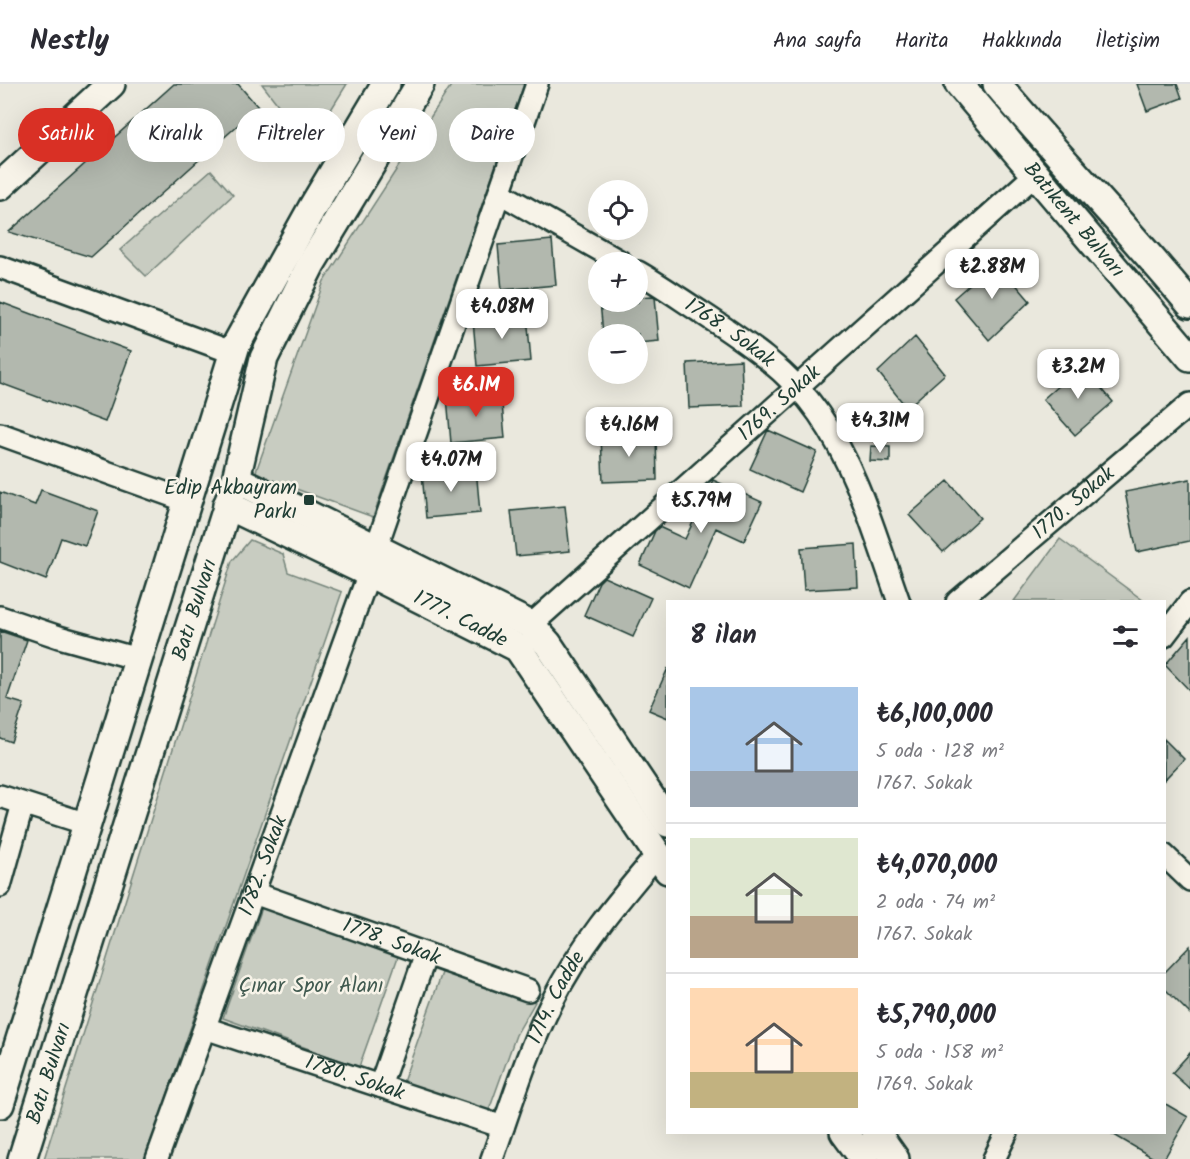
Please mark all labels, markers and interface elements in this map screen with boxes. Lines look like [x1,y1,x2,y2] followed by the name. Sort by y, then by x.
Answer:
[30,19,109,64] text: Nestly
[773,25,862,58] text: Ana sayfa
[895,25,949,58] text: Harita
[982,25,1062,58] text: Hakkında
[1095,25,1160,58] text: İletişim
[18,108,115,162] chip: Satılık
[127,108,224,162] chip: Kiralık
[236,108,345,162] chip: Filtreler
[357,108,437,162] chip: Yeni
[449,108,535,162] chip: Daire
[1015,154,1133,285] street label: Batıkent Bulvarı
[588,180,648,384] map controls
[588,180,648,240] button: locate
[943,249,1041,300] pin: ₺2.88M
[588,252,648,312] button: +
[959,252,1025,284] text: ₺2.88M
[453,289,551,340] pin: ₺4.08M
[678,289,783,376] street label: 1768. Sokak
[470,292,534,324] text: ₺4.08M
[588,324,648,384] button: −
[1036,349,1120,400] pin: ₺3.2M
[1051,352,1105,384] text: ₺3.2M
[730,357,828,449] street label: 1769. Sokak
[434,367,518,418] pin: ₺6.1M
[452,370,500,402] text: ₺6.1M
[831,403,929,454] pin: ₺4.31M
[851,406,909,438] text: ₺4.31M
[580,407,678,458] pin: ₺4.16M
[600,410,658,442] text: ₺4.16M
[402,442,500,493] pin: ₺4.07M
[420,445,482,477] text: ₺4.07M
[1025,458,1123,548] street label: 1770. Sokak
[164,472,297,529] place label: Edip Akbayram Parkı
[652,483,750,534] pin: ₺5.79M
[671,486,731,518] text: ₺5.79M
[302,493,316,507] marker: Edip Akbayram Parkı
[163,554,226,665] street label: Batı Bulvarı
[408,581,514,657] street label: 1777. Cadde
[690,615,757,657] text: 8 ilan
[1109,620,1142,653] icon: filters
[876,694,993,736] text: ₺6,100,000
[738,711,810,783] icon: home
[876,736,1004,768] text: 5 oda · 128 m²
[876,768,972,800] text: 1767. Sokak
[230,811,297,921] street label: 1782. Sokak
[876,845,997,887] text: ₺4,070,000
[738,862,810,934] icon: home
[876,887,995,919] text: 2 oda · 74 m²
[338,909,445,974] street label: 1778. Sokak
[876,919,972,951] text: 1767. Sokak
[518,944,594,1049] street label: 1714. Cadde
[238,970,384,1003] park label: Çınar Spor Alanı
[876,995,996,1037] text: ₺5,790,000
[738,1012,810,1084] icon: home
[18,1018,81,1128] street label: Batı Bulvarı
[876,1037,1003,1069] text: 5 oda · 158 m²
[301,1046,409,1110] street label: 1780. Sokak
[876,1069,973,1101] text: 1769. Sokak

